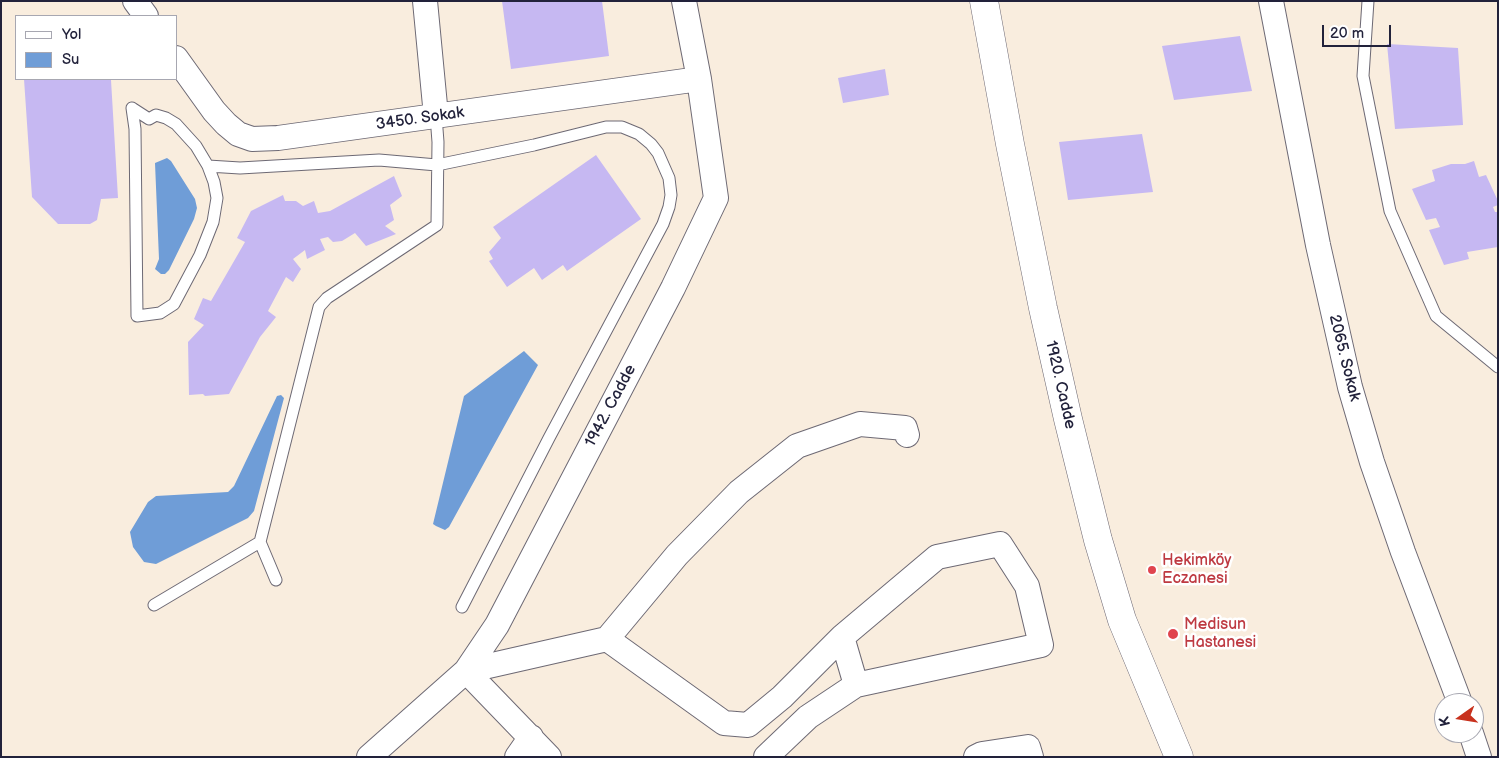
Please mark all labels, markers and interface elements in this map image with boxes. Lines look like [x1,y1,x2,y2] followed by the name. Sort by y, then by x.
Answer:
[15,15,178,80] legend
[1324,15,1393,47] scale bar
[1330,24,1364,43] text: 20 m
[62,25,81,44] text: Yol
[62,50,79,69] text: Su
[375,103,465,135] street label: 3450. Sokak
[1324,313,1364,403] street label: 2065. Sokak
[1041,339,1079,431] street label: 1920. Cadde
[581,362,641,450] street label: 1942. Cadde
[1162,551,1232,589] place label: Hekimköy Eczanesi
[1146,564,1158,576] marker: Hekimköy Eczanesi
[1184,615,1256,653] place label: Medisun Hastanesi
[1166,627,1180,641] marker: Medisun Hastanesi
[1434,693,1484,743] north arrow
[1436,715,1454,728] text: K

